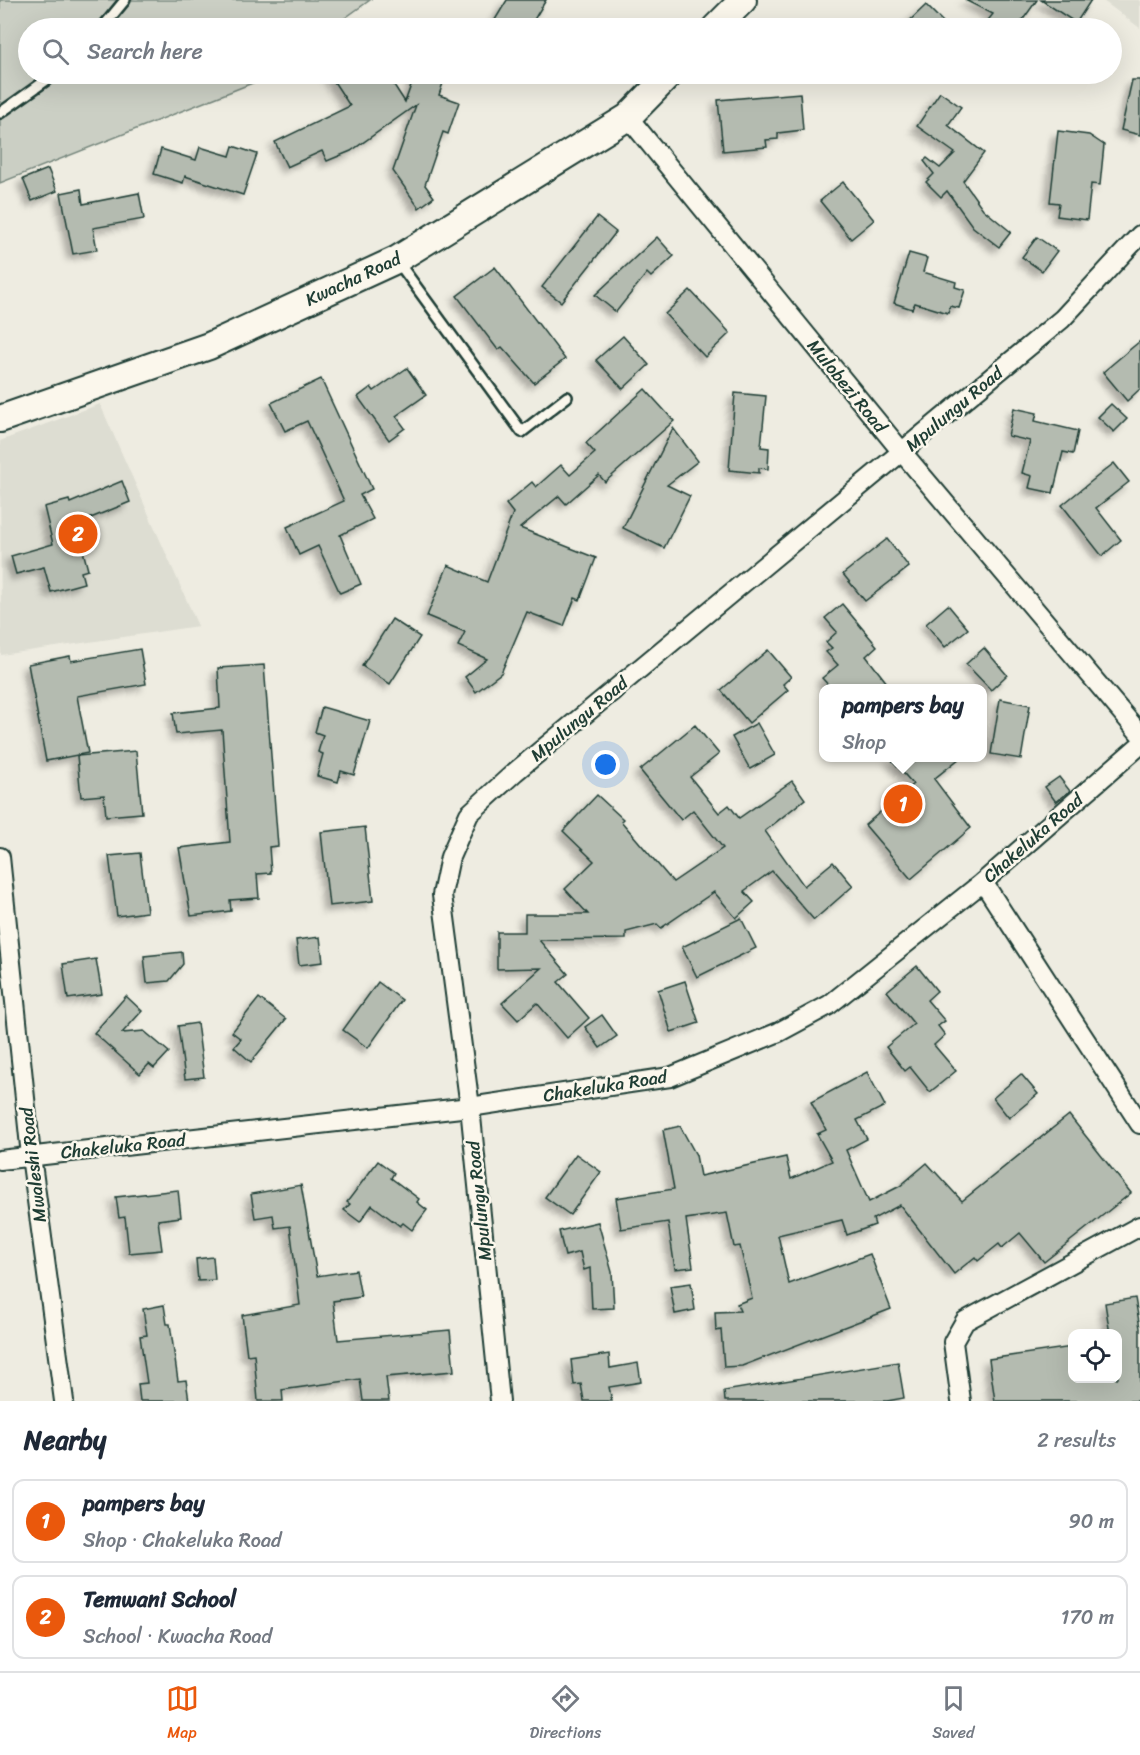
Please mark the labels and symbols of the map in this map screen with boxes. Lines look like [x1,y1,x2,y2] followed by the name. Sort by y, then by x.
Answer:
[300,242,408,315] street label: Kwacha Road
[799,332,896,441] street label: Mulobezi Road
[898,357,1012,460] street label: Mpulungu Road
[58,512,98,556] pin: 2
[523,667,637,770] street label: Mpulungu Road
[591,750,620,779] your location
[884,782,922,826] pin: 1
[975,784,1092,891] street label: Chakeluka Road
[541,1060,671,1112] street label: Chakeluka Road
[10,1104,56,1224] street label: Mwaleshi Road
[59,1123,188,1168] street label: Chakeluka Road
[457,1138,501,1263] street label: Mpulungu Road

